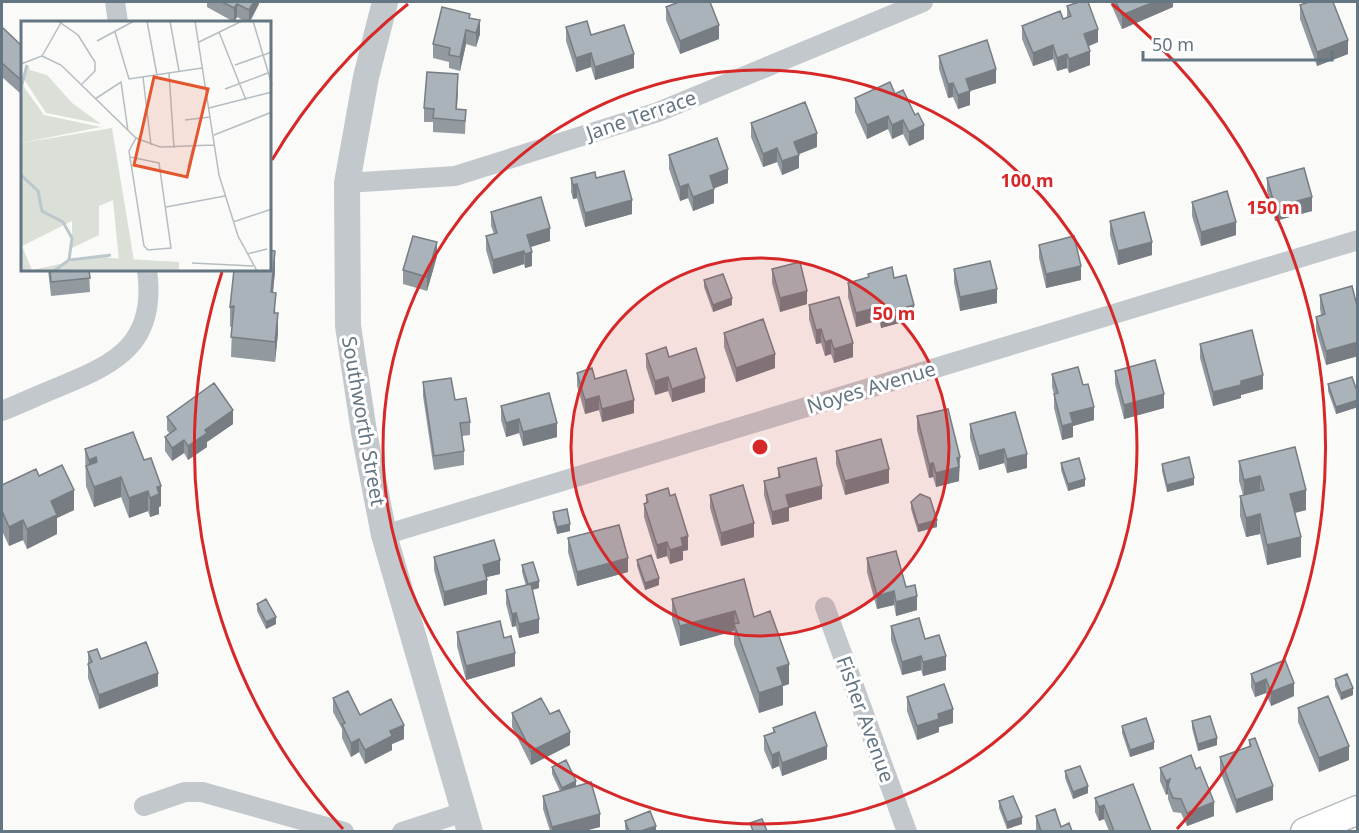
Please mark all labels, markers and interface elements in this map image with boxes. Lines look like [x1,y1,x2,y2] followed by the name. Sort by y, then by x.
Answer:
[21,21,272,272] inset map
[1143,24,1332,62] scale bar
[1152,32,1194,56] text: 50 m
[580,84,700,147] street label: Jane Terrace
[1000,168,1054,192] text: 100 m
[1246,195,1300,219] text: 150 m
[873,301,915,325] text: 50 m
[336,334,392,508] street label: Southworth Street
[803,355,939,419] street label: Noyes Avenue
[750,437,770,457] centre of rings
[831,652,901,786] street label: Fisher Avenue

